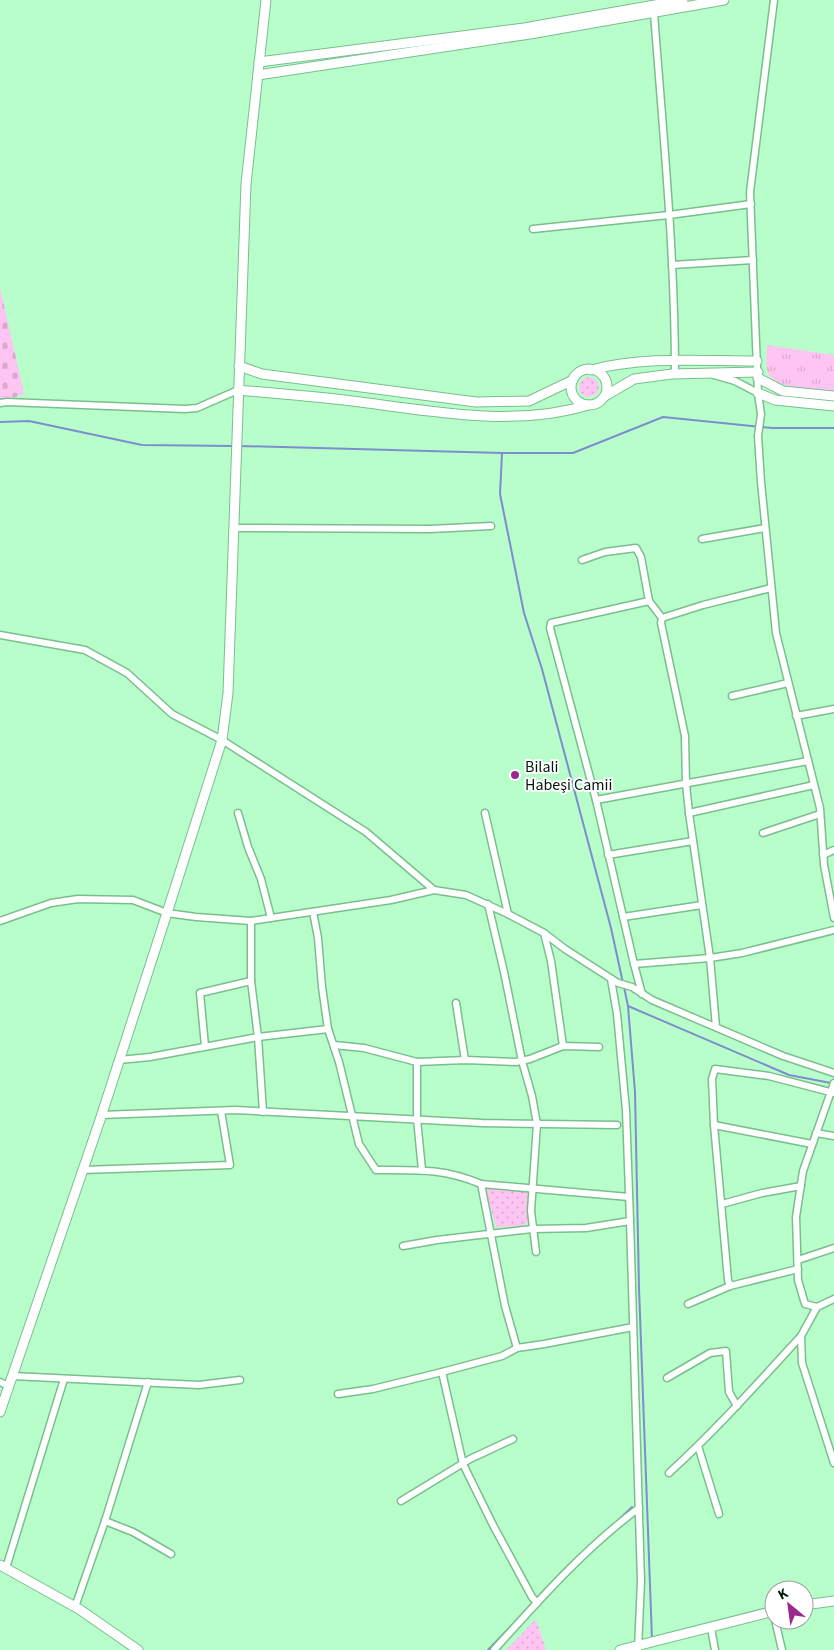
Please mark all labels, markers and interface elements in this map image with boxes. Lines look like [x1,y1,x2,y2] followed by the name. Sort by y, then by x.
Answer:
[525,756,612,796] place label: Bilali Habeşi Camii
[509,769,521,781] marker: Bilali Habeşi Camii
[764,1580,814,1630] north arrow
[775,1583,792,1605] text: K

